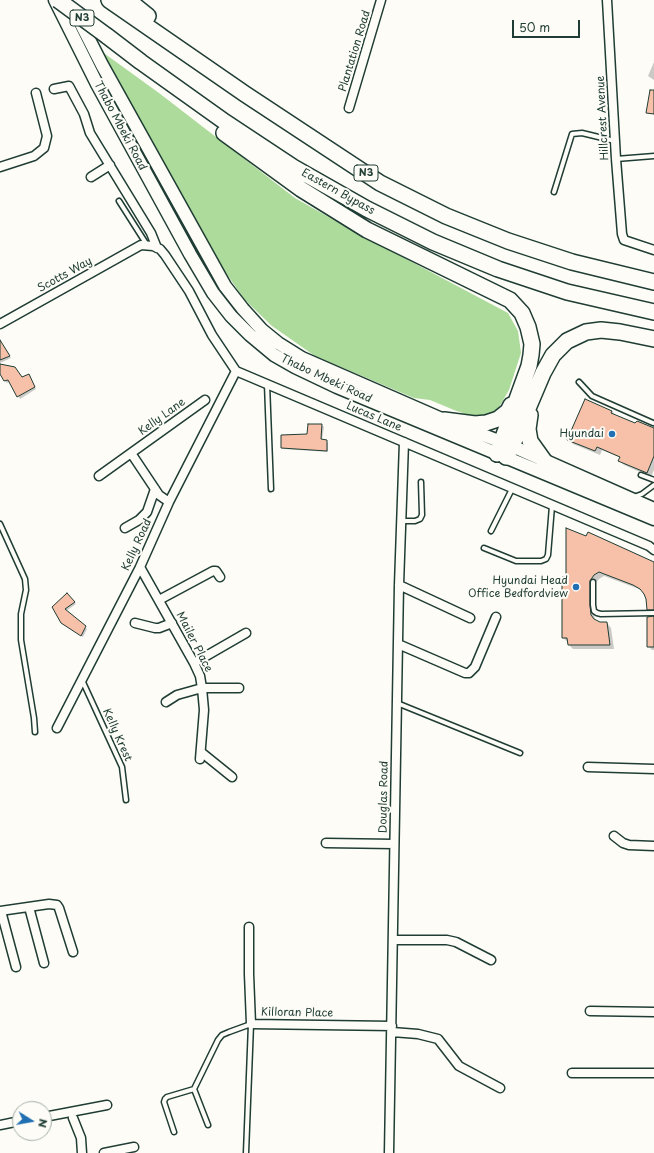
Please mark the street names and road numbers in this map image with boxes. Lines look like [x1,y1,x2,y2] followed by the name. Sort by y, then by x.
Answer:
[336,9,374,93] street label: Plantation Road
[70,10,94,26] road number: N3
[594,75,612,161] street label: Hillcrest Avenue
[91,79,149,173] street label: Thabo Mbeki Road
[354,165,378,181] road number: N3
[299,166,377,218] street label: Eastern Bypass
[35,255,95,295] street label: Scotts Way
[278,352,374,406] street label: Thabo Mbeki Road
[136,396,188,438] street label: Kelly Lane
[344,399,404,435] street label: Lucas Lane
[119,517,155,573] street label: Kelly Road
[173,610,215,674] street label: Mailer Place
[99,707,135,763] street label: Kelly Krest
[377,761,391,833] street label: Douglas Road
[261,1006,333,1020] street label: Killoran Place

